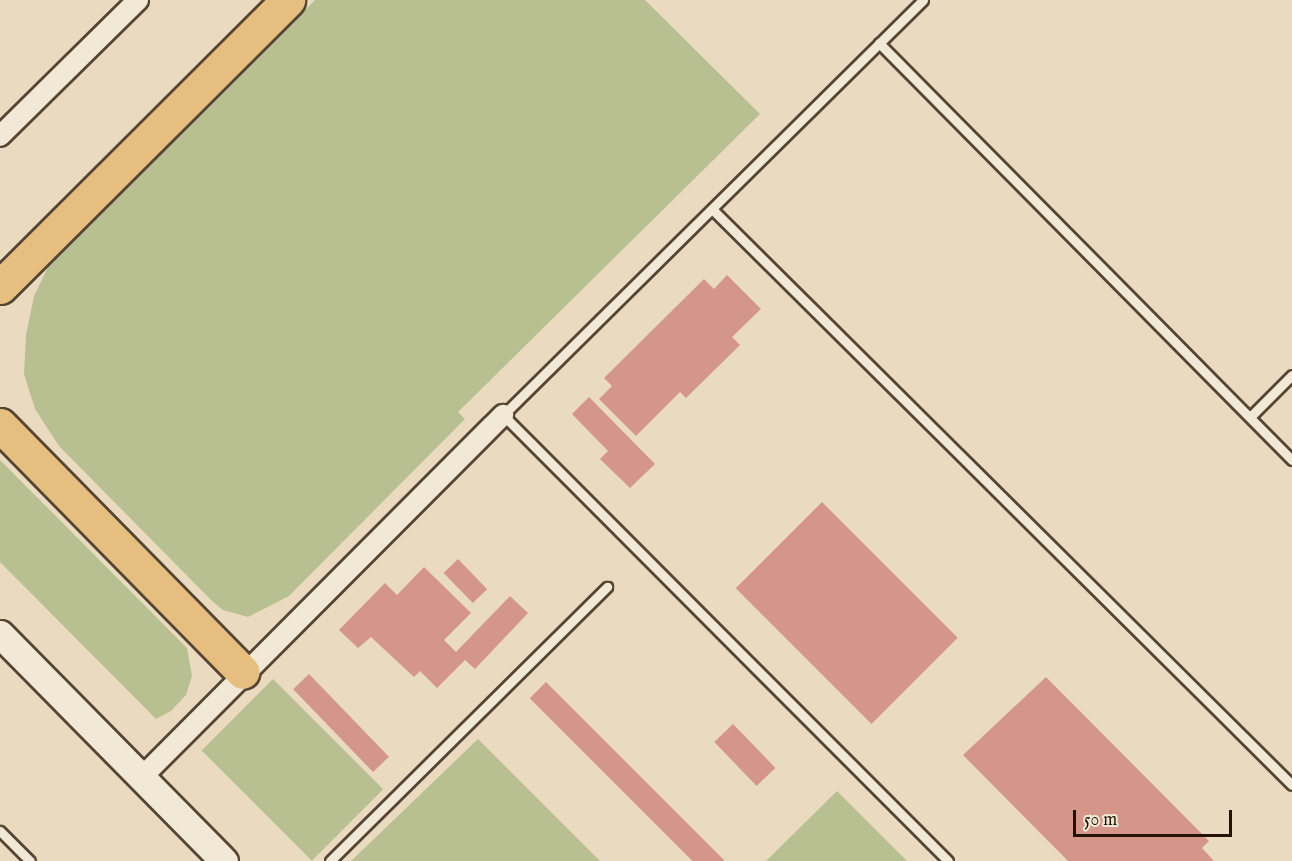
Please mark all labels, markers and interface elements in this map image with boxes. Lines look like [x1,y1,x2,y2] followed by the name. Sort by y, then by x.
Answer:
[1076,798,1235,836] scale bar
[1084,809,1117,832] text: 50 m

